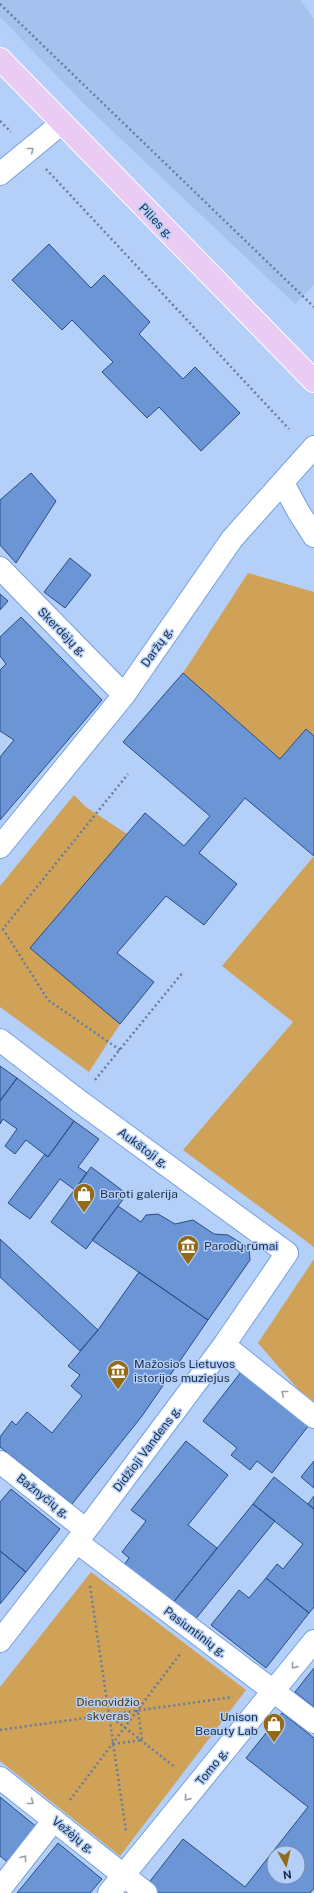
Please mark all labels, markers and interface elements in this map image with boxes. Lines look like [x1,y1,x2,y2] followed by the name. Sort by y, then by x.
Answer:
[26,147,33,154] one-way arrow
[136,201,176,241] street label: Pilies g.
[35,605,89,659] street label: Skerdėjų g.
[138,624,176,670] street label: Daržų g.
[115,1125,171,1171] street label: Aukštoji g.
[71,1181,97,1214] shop icon: Baroti galerija
[100,1187,178,1201] place label: Baroti galerija
[175,1233,201,1266] museum icon: Parodų rūmai
[204,1239,278,1253] place label: Parodų rūmai
[134,1357,235,1385] place label: Mažosios Lietuvos istorijos muziejus
[105,1358,131,1391] museum icon: Mažosios Lietuvos istorijos muziejus
[281,1391,288,1398] one-way arrow
[110,1403,184,1495] street label: Didžioji Vandens g.
[14,1471,72,1521] street label: Bažnyčių g.
[161,1604,229,1660] street label: Pasiuntinių g.
[292,1662,299,1669] one-way arrow
[76,1695,140,1723] park label: Dienovidžio skveras
[195,1710,258,1738] place label: Unison Beauty Lab
[261,1711,287,1744] shop icon: Unison Beauty Lab
[193,1746,231,1788] street label: Tomo g.
[185,1793,192,1800] one-way arrow
[26,1797,33,1804] one-way arrow
[49,1814,97,1856] street label: Vežėjų g.
[266,1845,306,1885] north arrow
[19,1855,26,1862] one-way arrow
[282,1868,292,1881] text: N

